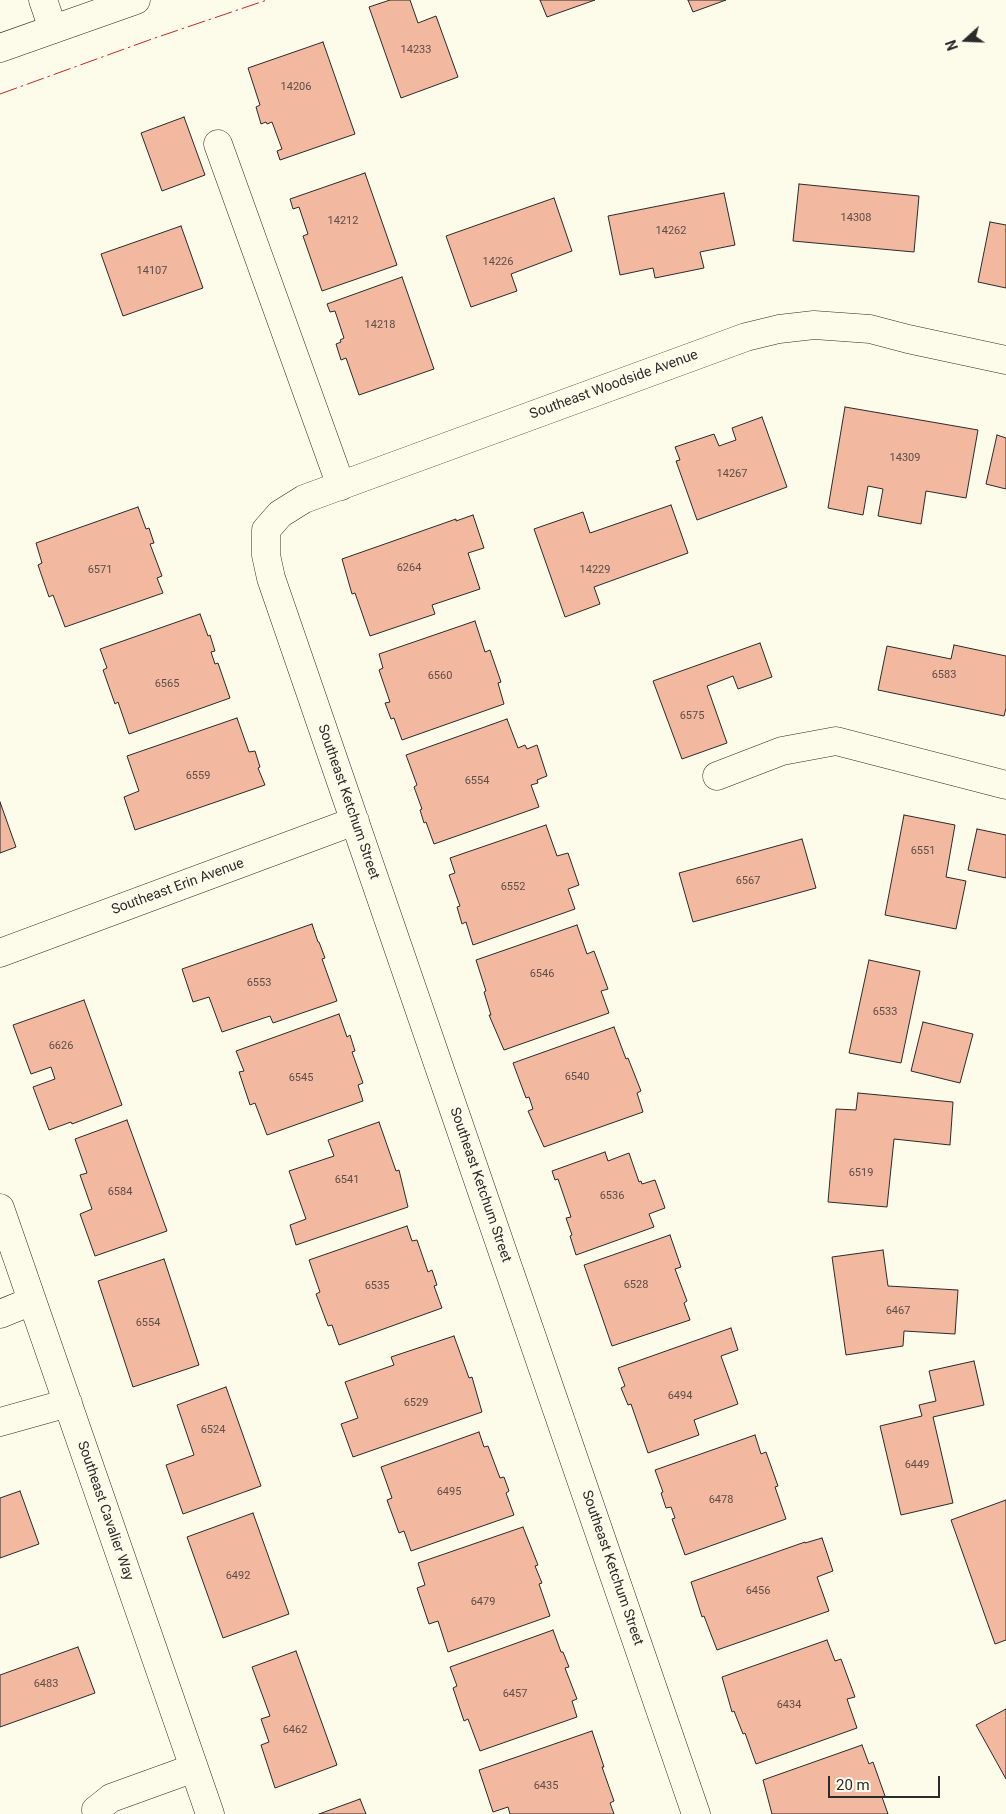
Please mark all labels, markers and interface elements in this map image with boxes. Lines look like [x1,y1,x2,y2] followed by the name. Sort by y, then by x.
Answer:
[941,15,991,65] north arrow
[943,38,961,53] text: N
[401,43,431,57] house number: 14233
[281,80,311,94] house number: 14206
[841,211,871,225] house number: 14308
[328,214,358,228] house number: 14212
[656,224,686,238] house number: 14262
[483,255,513,269] house number: 14226
[137,264,167,278] house number: 14107
[365,318,395,332] house number: 14218
[528,347,700,423] street label: Southeast Woodside Avenue
[890,451,920,465] house number: 14309
[717,467,747,481] house number: 14267
[397,561,421,575] house number: 6264
[88,563,112,577] house number: 6571
[580,563,610,577] house number: 14229
[932,668,956,682] house number: 6583
[428,669,452,683] house number: 6560
[155,677,179,691] house number: 6565
[680,709,704,723] house number: 6575
[314,722,382,882] street label: Southeast Ketchum Street
[186,769,210,783] house number: 6559
[465,774,489,788] house number: 6554
[911,844,935,858] house number: 6551
[109,855,247,919] street label: Southeast Erin Avenue
[736,874,760,888] house number: 6567
[501,880,525,894] house number: 6552
[530,967,554,981] house number: 6546
[247,976,271,990] house number: 6553
[873,1005,897,1019] house number: 6533
[49,1039,73,1053] house number: 6626
[565,1070,589,1084] house number: 6540
[289,1071,313,1085] house number: 6545
[446,1105,514,1265] street label: Southeast Ketchum Street
[849,1166,873,1180] house number: 6519
[335,1173,359,1187] house number: 6541
[108,1185,132,1199] house number: 6584
[600,1189,624,1203] house number: 6536
[624,1278,648,1292] house number: 6528
[365,1279,389,1293] house number: 6535
[886,1304,910,1318] house number: 6467
[136,1316,160,1330] house number: 6554
[668,1389,692,1403] house number: 6494
[404,1396,428,1410] house number: 6529
[201,1423,225,1437] house number: 6524
[73,1439,137,1583] street label: Southeast Cavalier Way
[905,1458,929,1472] house number: 6449
[437,1485,461,1499] house number: 6495
[578,1488,646,1648] street label: Southeast Ketchum Street
[709,1493,733,1507] house number: 6478
[226,1569,250,1583] house number: 6492
[746,1584,770,1598] house number: 6456
[471,1595,495,1609] house number: 6479
[34,1677,58,1691] house number: 6483
[503,1687,527,1701] house number: 6457
[777,1698,801,1712] house number: 6434
[283,1723,307,1737] house number: 6462
[831,1766,944,1798] scale bar
[836,1776,870,1794] text: 20 m
[534,1779,558,1793] house number: 6435

